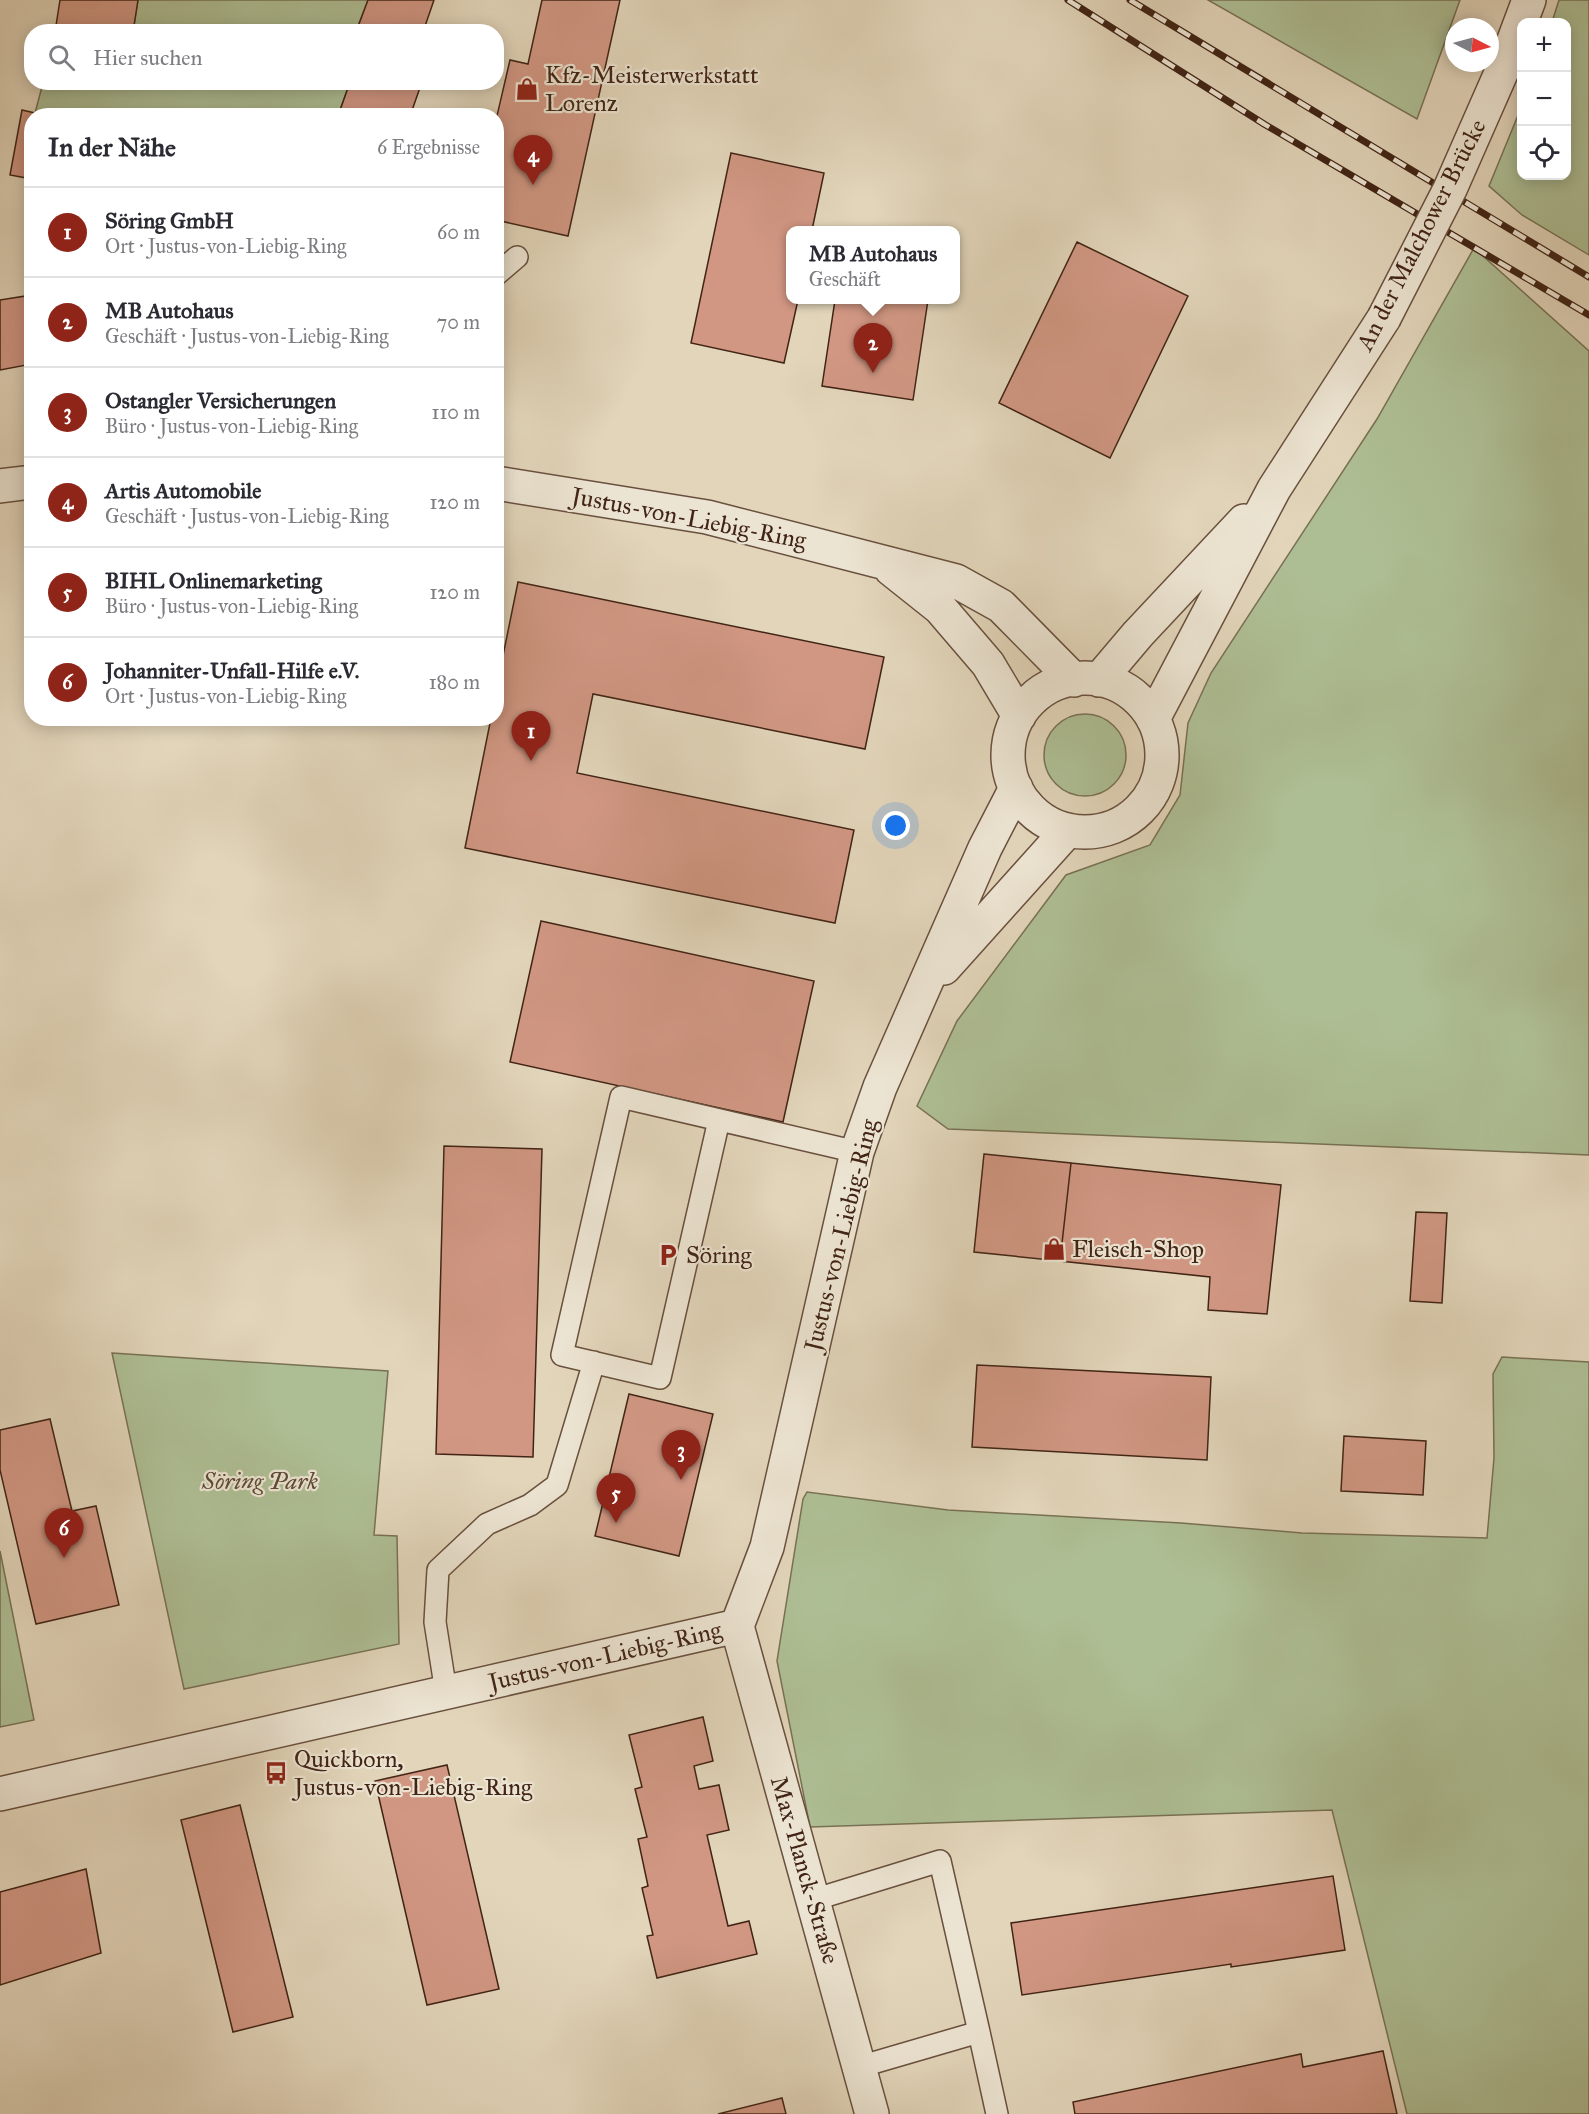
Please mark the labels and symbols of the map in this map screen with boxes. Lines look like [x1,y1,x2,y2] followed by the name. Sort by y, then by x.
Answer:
[1445,18,1499,72] north arrow
[545,60,759,118] place label: Kfz-Meisterwerkstatt Lorenz
[514,76,540,102] shop icon: Kfz-Meisterwerkstatt Lorenz
[1349,114,1492,357] street label: An der Malchower Brücke
[514,136,552,185] pin: 4
[854,324,892,373] pin: 2
[566,480,810,556] street label: Justus-von-Liebig-Ring
[512,712,550,761] pin: 1
[881,811,910,840] your location
[797,1115,885,1357] street label: Justus-von-Liebig-Ring
[1072,1234,1204,1264] place label: Fleisch-Shop
[1041,1236,1067,1262] shop icon: Fleisch-Shop
[686,1240,753,1270] place label: Söring
[655,1242,681,1268] parking icon: Söring
[662,1430,700,1480] pin: 3
[201,1466,318,1496] park label: Söring Park
[596,1474,636,1523] pin: 5
[44,1508,84,1558] pin: 6
[483,1614,725,1698] street label: Justus-von-Liebig-Ring
[291,1744,533,1802] place label: Quickborn, Justus-von-Liebig-Ring
[263,1760,289,1786] bus stop icon: Quickborn, Justus-von-Liebig-Ring
[764,1773,846,1967] street label: Max-Planck-Straße

